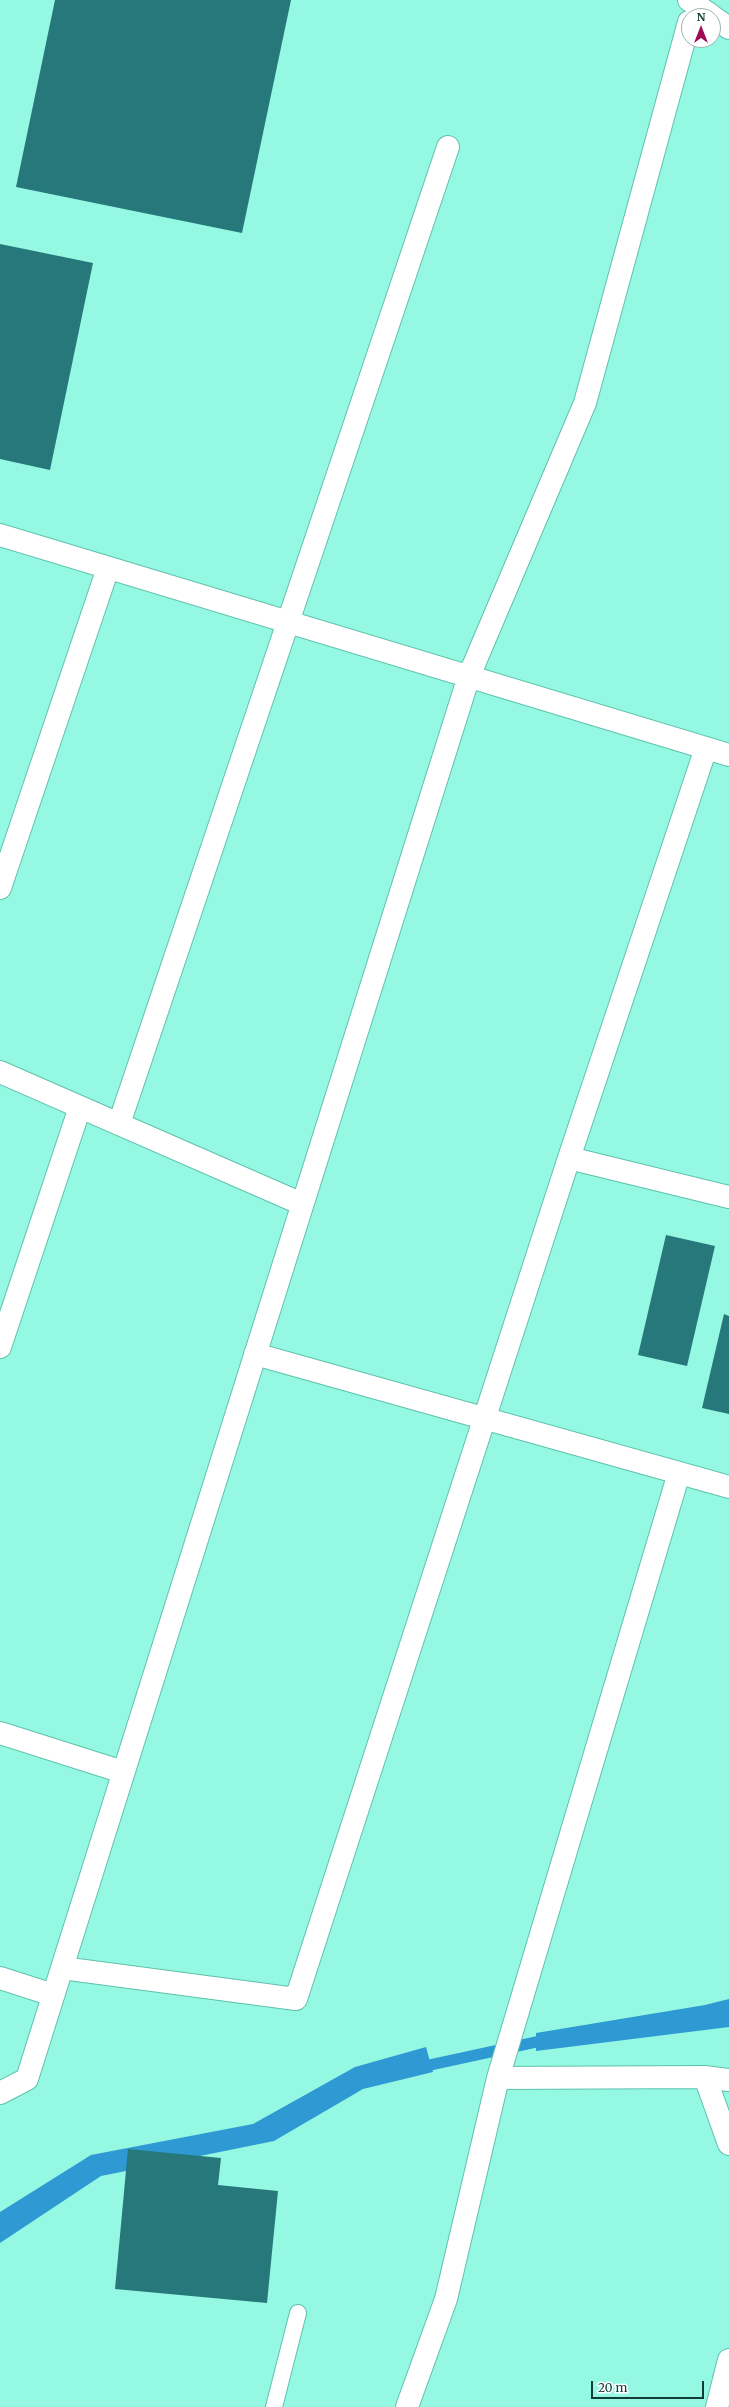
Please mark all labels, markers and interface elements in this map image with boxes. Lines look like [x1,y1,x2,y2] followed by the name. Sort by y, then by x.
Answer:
[681,8,721,48] north arrow
[697,10,705,24] text: N
[593,2373,706,2399] scale bar
[598,2380,627,2395] text: 20 m

